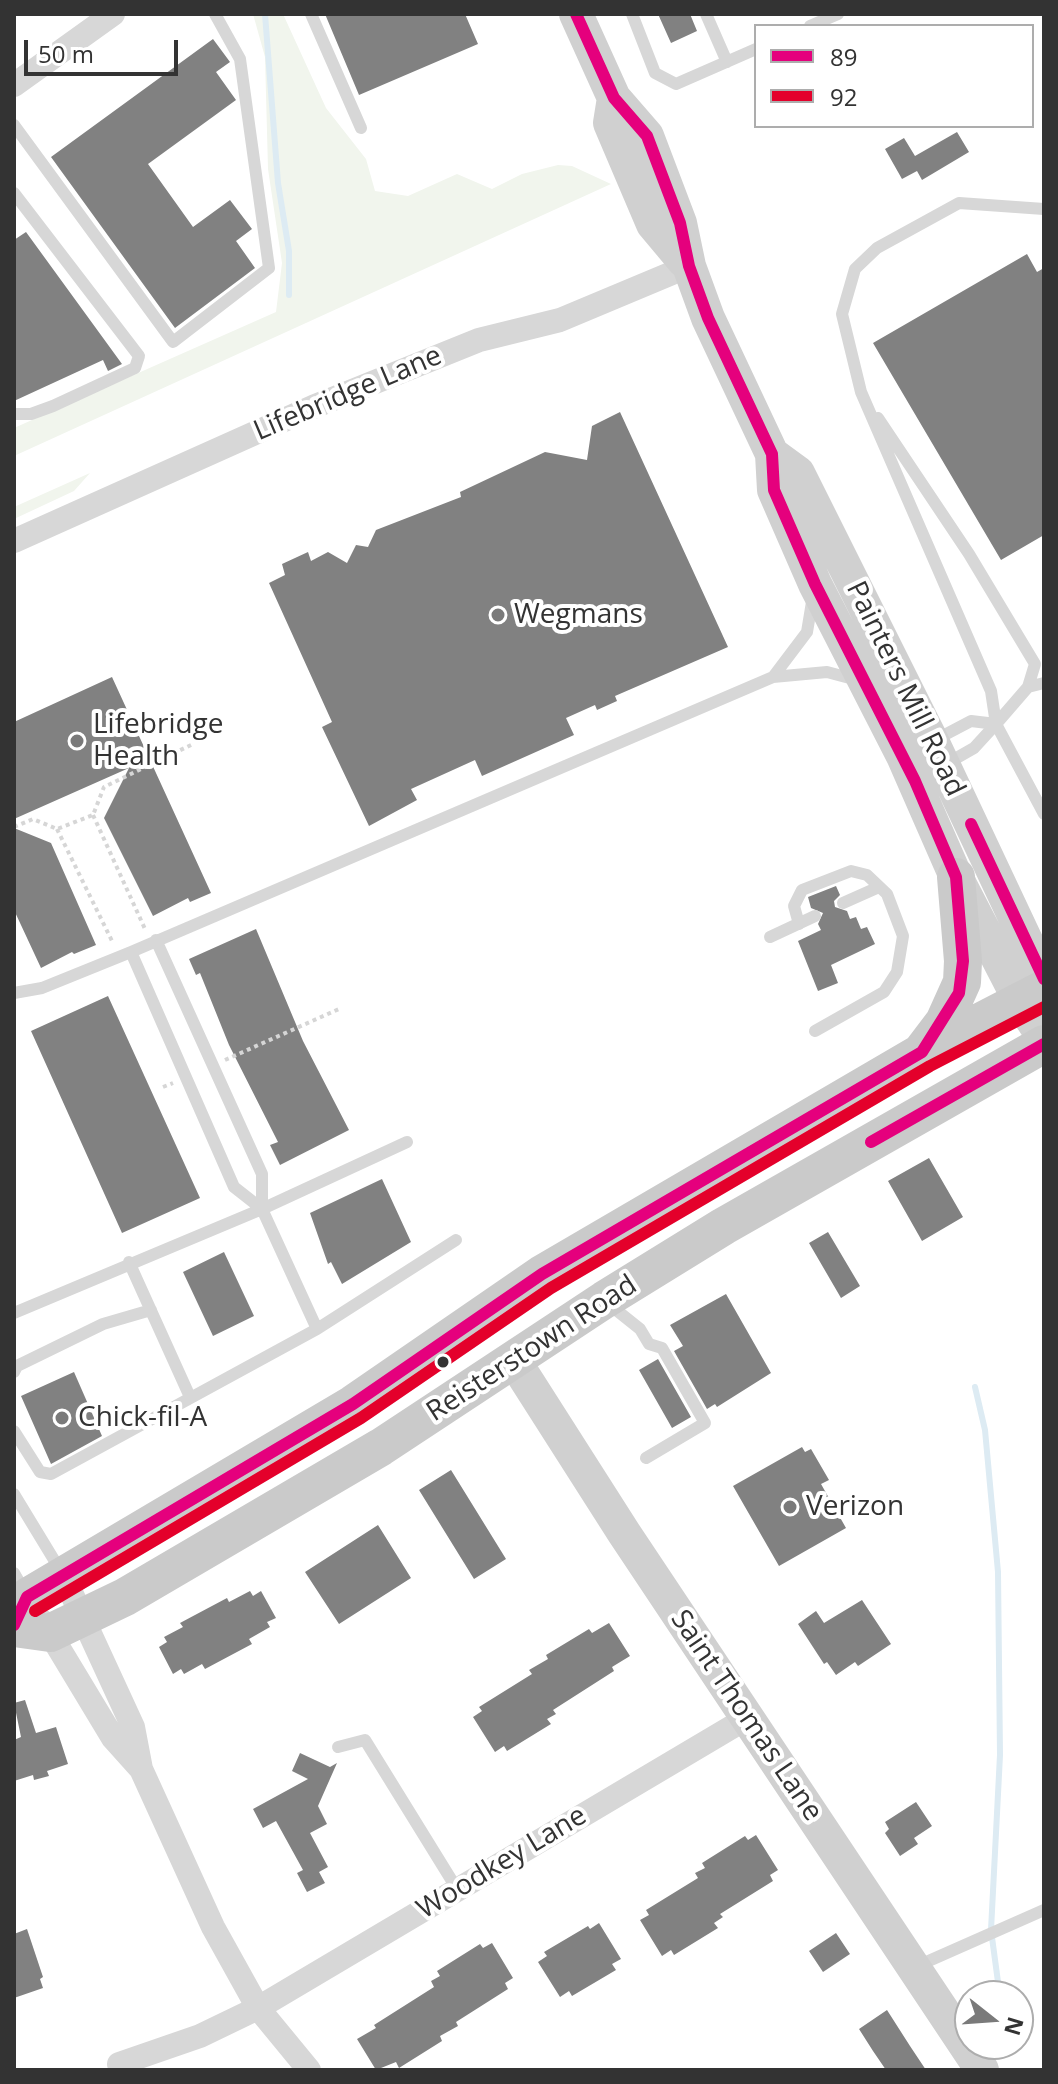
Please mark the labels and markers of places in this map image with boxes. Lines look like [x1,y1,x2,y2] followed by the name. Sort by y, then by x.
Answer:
[514,598,643,632] place label: Wegmans
[489,606,507,624] marker: Wegmans
[93,708,224,774] place label: Lifebridge Health
[68,732,86,750] marker: Lifebridge Health
[435,1354,451,1370] unlabelled marker
[78,1401,207,1435] place label: Chick-fil-A
[53,1409,71,1427] marker: Chick-fil-A
[806,1490,904,1524] place label: Verizon
[781,1498,799,1516] marker: Verizon

